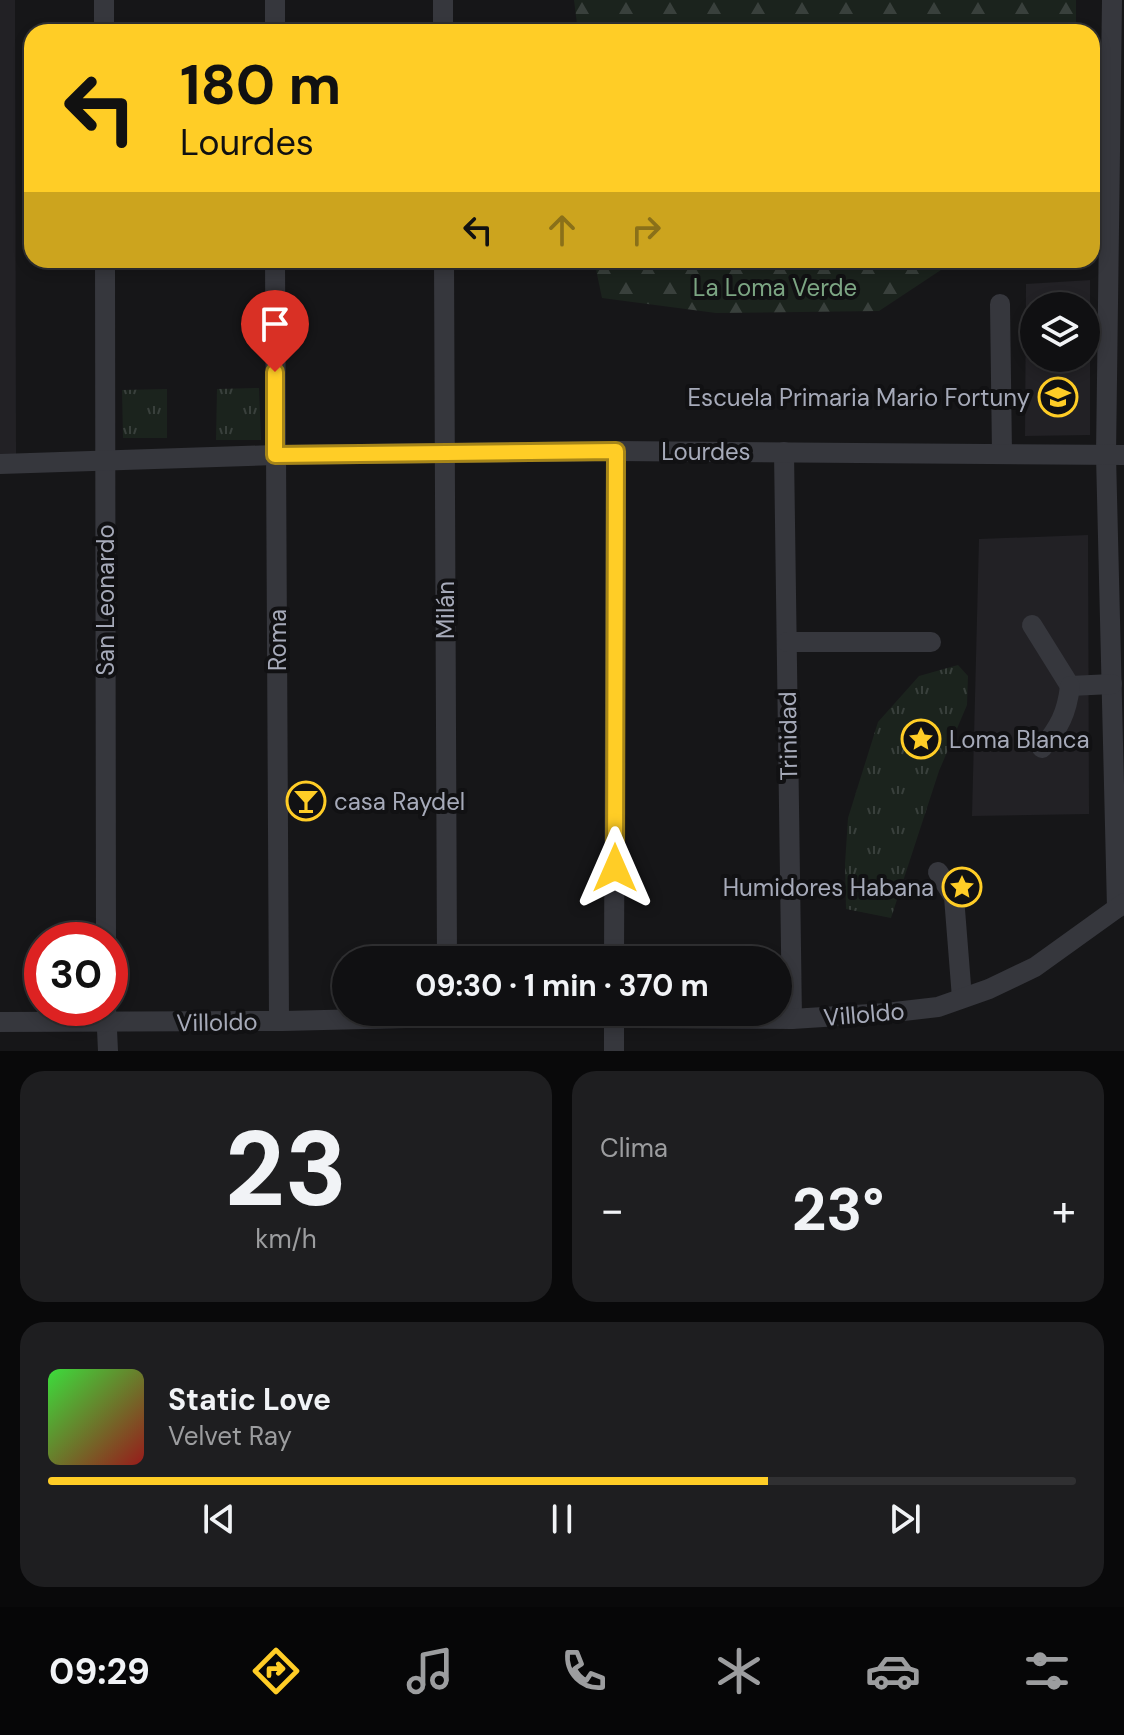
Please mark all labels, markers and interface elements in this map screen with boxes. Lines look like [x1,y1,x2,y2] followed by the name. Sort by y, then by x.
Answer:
[180,48,341,121] text: 180 m
[48,56,152,160] icon: left
[180,119,314,166] text: Lourdes
[456,208,500,252] icon: left
[540,208,584,252] icon: ahead
[624,208,668,252] icon: right
[693,272,857,303] park label: La Loma Verde
[241,290,309,372] pin
[1020,292,1100,372] map controls
[1020,292,1100,372] button: layers
[253,302,297,346] icon: arrive
[1037,376,1079,418] school or university icon: Escuela Primaria Mario Fortuny
[688,382,1030,413] place label: Escuela Primaria Mario Fortuny
[661,436,751,467] street label: Lourdes
[90,524,121,676] street label: San Leonardo
[430,581,461,639] street label: Milán
[262,609,293,671] street label: Roma
[772,691,804,781] street label: Trinidad
[900,718,942,760] place icon: Loma Blanca
[949,724,1090,755] place label: Loma Blanca
[285,780,327,822] bar icon: casa Raydel
[334,786,465,817] place label: casa Raydel
[573,826,657,910] position arrow
[941,866,983,908] place icon: Humidores Habana
[723,872,934,903] place label: Humidores Habana
[24,922,128,1026] speed limit sign: 30
[415,966,709,1005] text: 09:30 · 1 min · 370 m
[822,995,906,1033] street label: Villoldo
[176,1006,258,1038] street label: Villoldo
[225,1102,347,1237] text: 23
[600,1131,668,1165] text: Clima
[792,1170,884,1249] text: 23°
[600,1181,624,1239] text: −
[1052,1181,1076,1239] text: +
[255,1222,317,1256] text: km/h
[168,1380,331,1419] text: Static Love
[168,1419,292,1453] text: Velvet Ray
[197,1497,241,1541] icon: previous
[540,1497,584,1541] icon: pause
[883,1497,927,1541] icon: next
[248,1643,304,1699] icon: directions
[402,1643,458,1699] icon: music
[556,1643,612,1699] icon: phone
[711,1643,767,1699] icon: climate
[865,1643,921,1699] icon: car
[1019,1643,1075,1699] icon: filters
[49,1648,150,1695] text: 09:29

